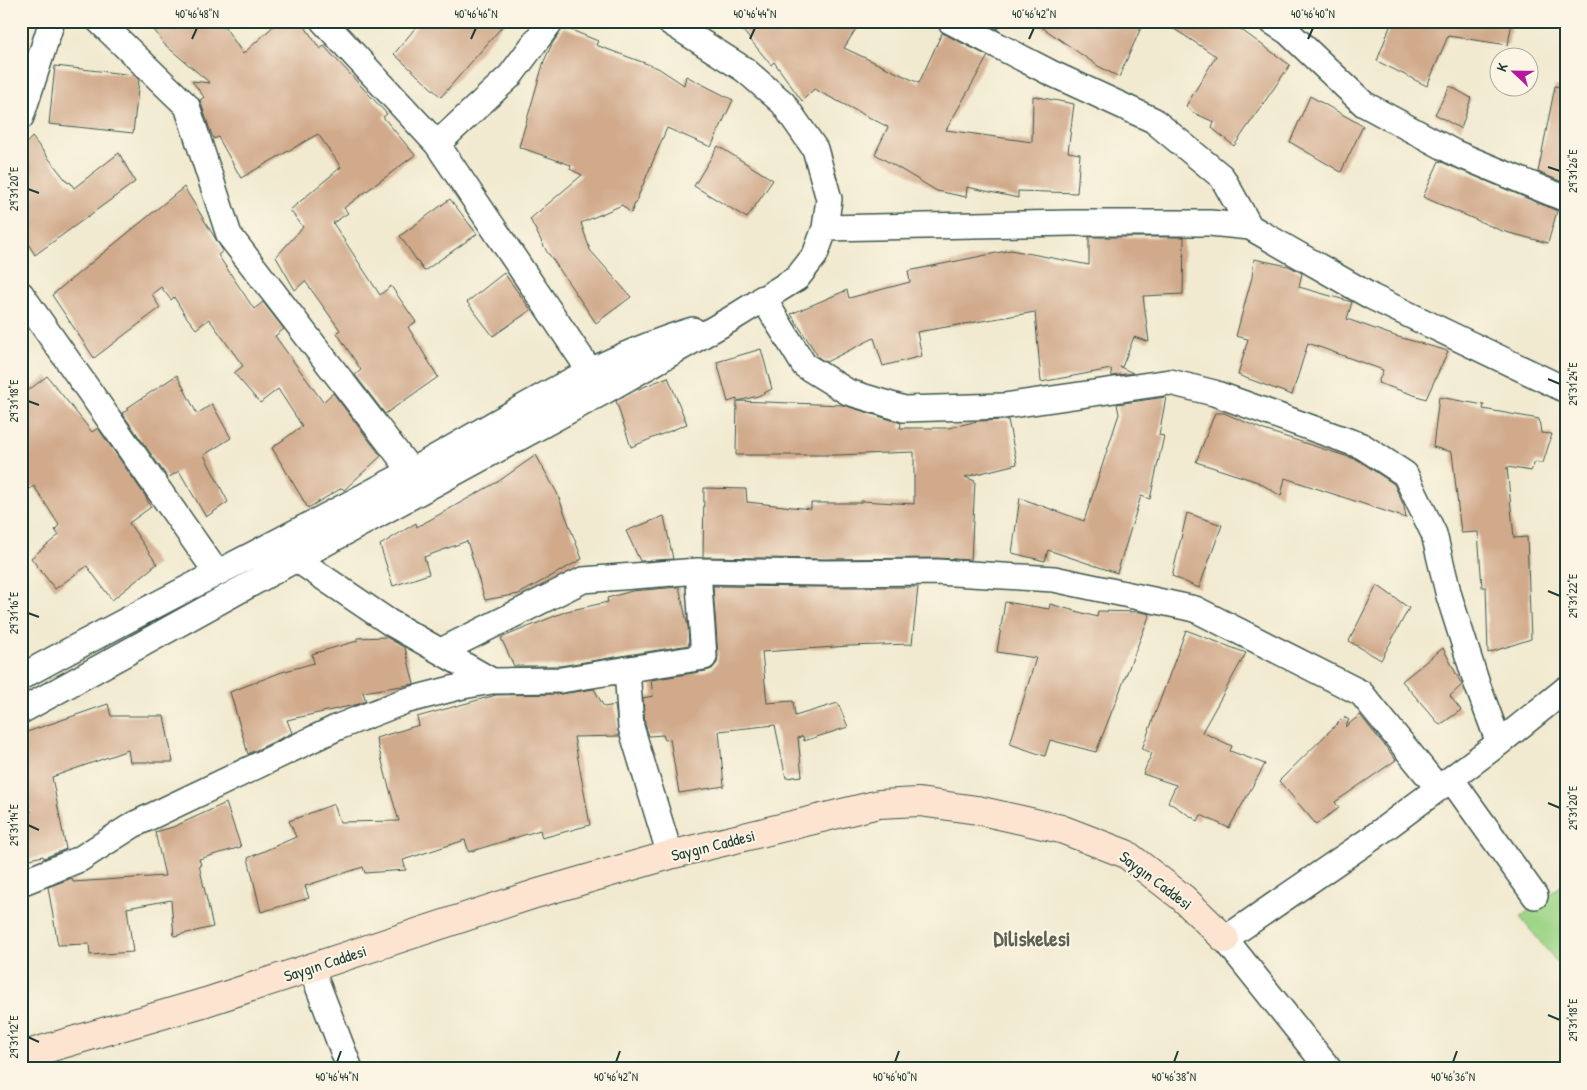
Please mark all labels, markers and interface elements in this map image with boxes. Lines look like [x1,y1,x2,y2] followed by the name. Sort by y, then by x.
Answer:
[175,5,219,22] text: 40°46'48"N
[454,5,498,22] text: 40°46'46"N
[734,5,776,22] text: 40°46'44"N
[1012,5,1056,22] text: 40°46'42"N
[1291,5,1335,22] text: 40°46'40"N
[1490,48,1540,98] north arrow
[1491,59,1512,74] text: K
[1564,148,1581,193] text: 29°31'26"E
[5,166,22,211] text: 29°31'20"E
[1564,362,1581,406] text: 29°31'24"E
[5,379,22,423] text: 29°31'18"E
[1564,573,1581,618] text: 29°31'22"E
[5,591,22,634] text: 29°31'16"E
[1564,785,1581,830] text: 29°31'20"E
[5,803,22,846] text: 29°31'14"E
[669,824,757,866] street label: Saygın Caddesi
[1115,845,1197,915] street label: Saygın Caddesi
[994,924,1070,953] district label: Diliskelesi
[281,939,369,987] street label: Saygın Caddesi
[1564,998,1581,1042] text: 29°31'18"E
[5,1015,22,1059] text: 29°31'12"E
[316,1068,358,1085] text: 40°46'44"N
[594,1068,638,1085] text: 40°46'42"N
[873,1068,917,1085] text: 40°46'40"N
[1152,1068,1196,1085] text: 40°46'38"N
[1431,1068,1475,1085] text: 40°46'36"N

